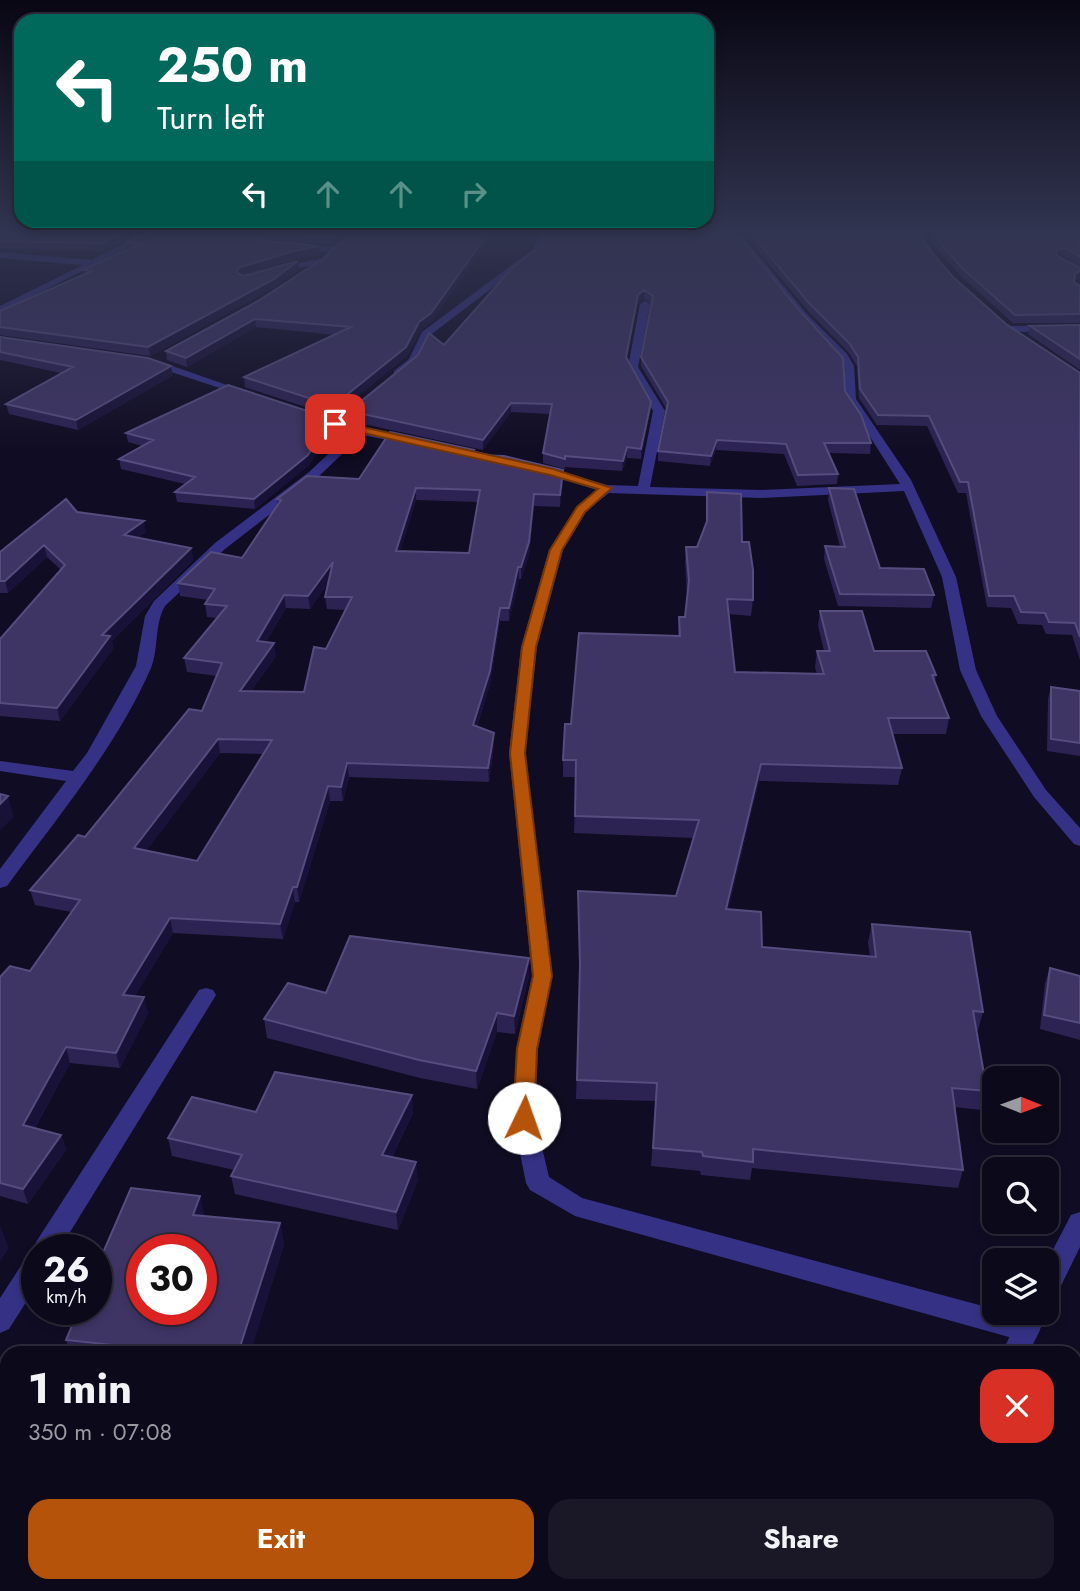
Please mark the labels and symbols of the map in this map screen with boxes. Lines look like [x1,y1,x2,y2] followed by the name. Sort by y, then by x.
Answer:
[305,394,365,454] pin
[982,1066,1059,1143] north arrow
[487,1081,561,1155] position arrow
[126,1234,217,1325] speed limit sign: 30

